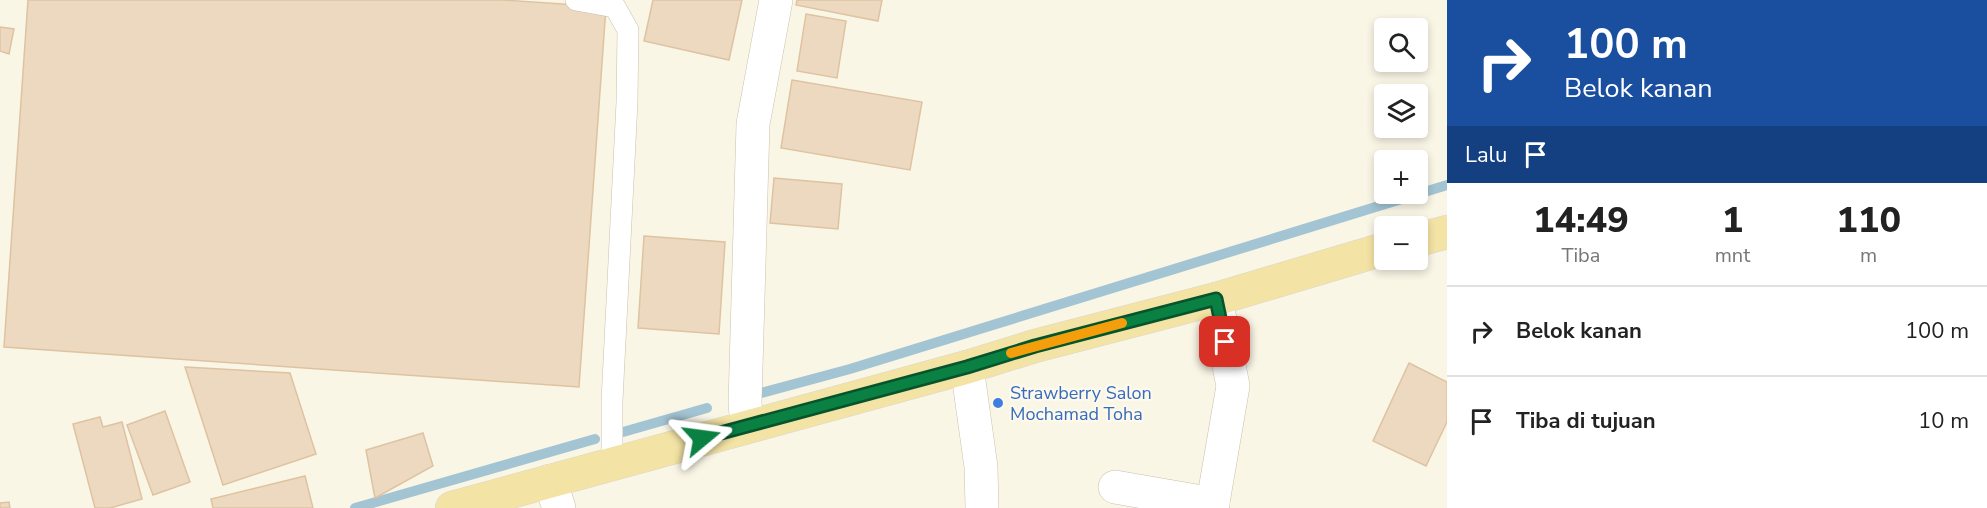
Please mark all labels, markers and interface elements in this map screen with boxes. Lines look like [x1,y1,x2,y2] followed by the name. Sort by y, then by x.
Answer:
[1564,16,1688,73] text: 100 m
[1374,18,1428,270] map controls
[1374,18,1428,72] button: search
[1465,24,1543,102] icon: right
[1564,70,1713,107] text: Belok kanan
[1374,84,1428,138] button: layers
[1519,138,1552,171] icon: arrive
[1465,140,1507,170] text: Lalu
[1374,150,1428,204] button: +
[1533,196,1629,245] text: 14:49
[1722,196,1743,245] text: 1
[1836,196,1901,245] text: 110
[1374,216,1428,270] button: −
[1561,242,1600,269] text: Tiba
[1715,242,1750,269] text: mnt
[1860,242,1877,269] text: m
[1465,315,1498,348] icon: right
[1199,316,1250,367] pin
[1516,316,1642,346] text: Belok kanan
[1905,316,1969,346] text: 100 m
[1208,325,1241,358] icon: arrive
[1010,381,1152,426] place label: Strawberry Salon Mochamad Toha
[991,396,1005,410] marker: Strawberry Salon Mochamad Toha
[1465,405,1498,438] icon: arrive
[670,406,734,470] position arrow
[1516,406,1656,436] text: Tiba di tujuan
[1918,406,1969,436] text: 10 m

